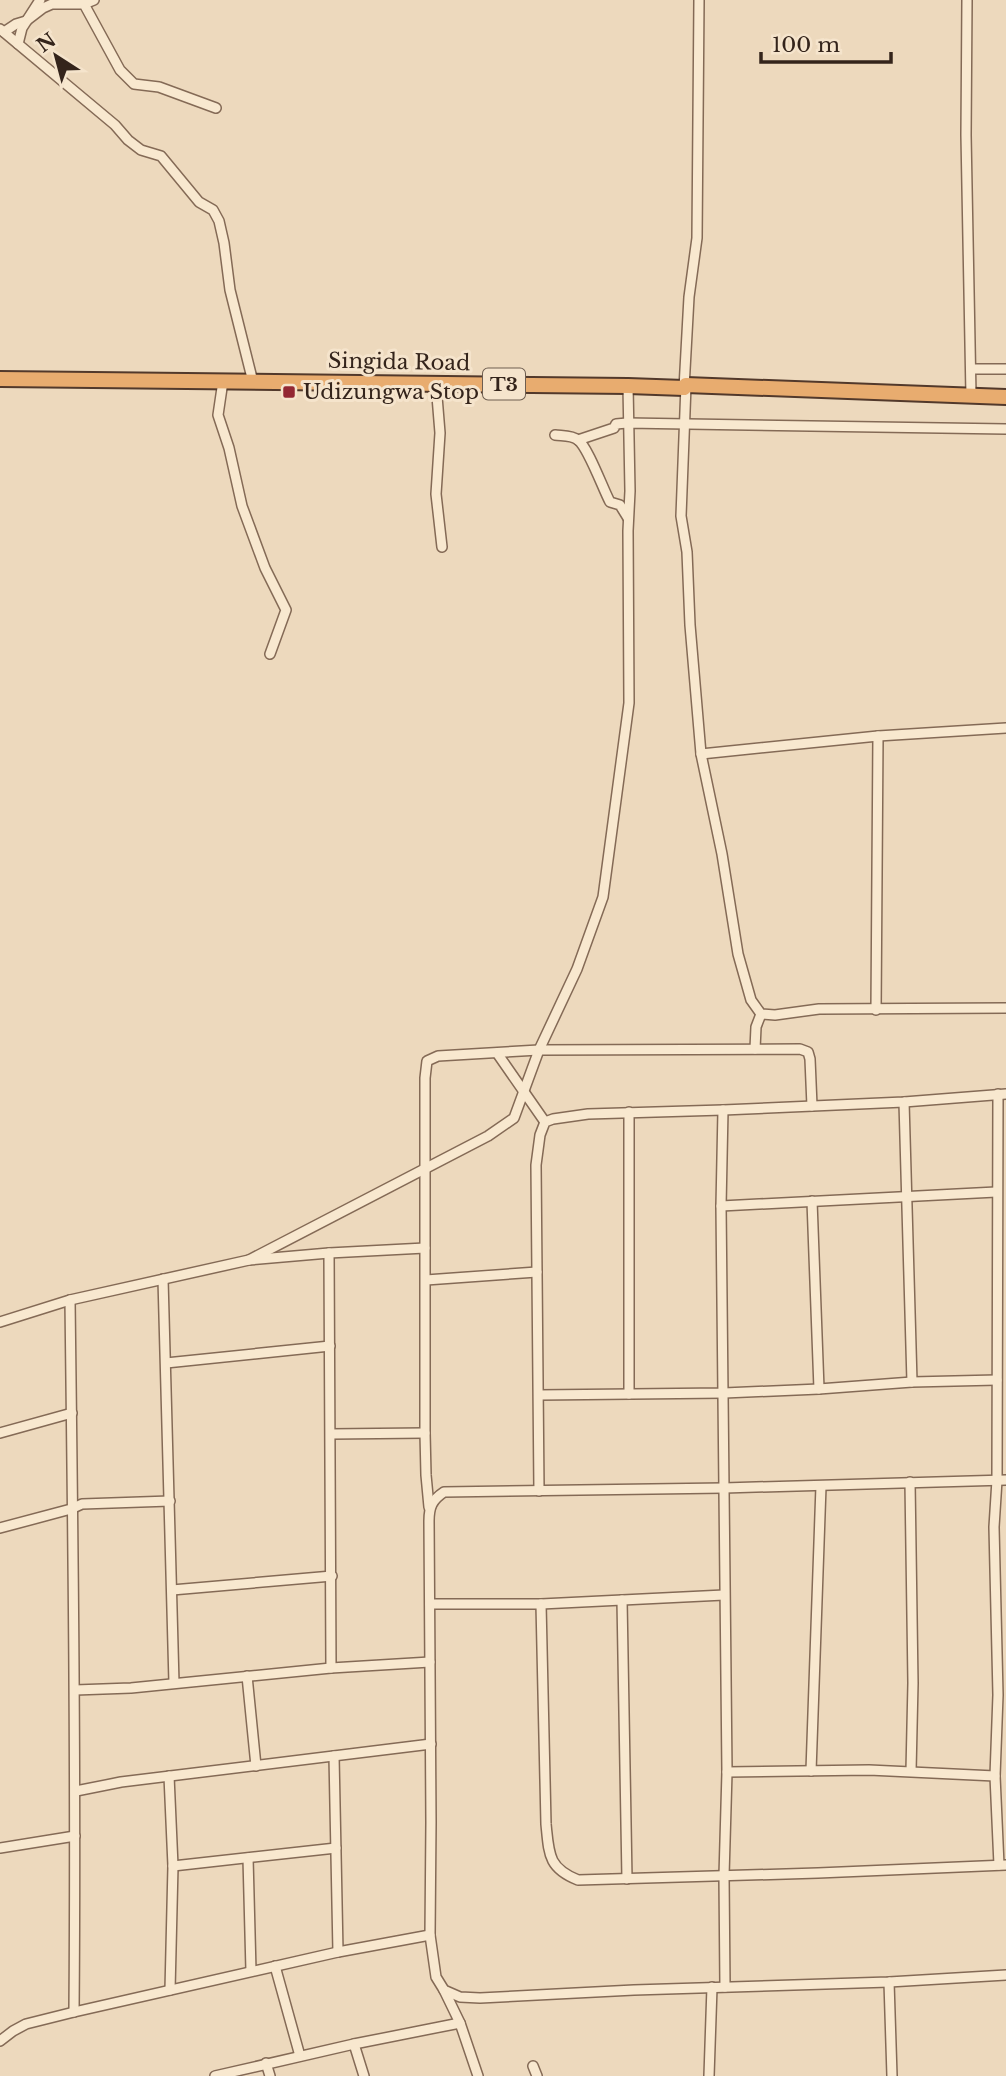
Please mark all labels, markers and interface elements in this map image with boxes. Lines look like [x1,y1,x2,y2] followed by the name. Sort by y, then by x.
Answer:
[21,21,91,91] north arrow
[761,21,890,65] scale bar
[32,28,60,57] text: N
[772,32,840,58] text: 100 m
[328,348,470,376] street label: Singida Road
[483,368,525,400] road number: T3
[303,379,479,405] place label: Udizungwa Stop
[281,384,297,400] marker: Udizungwa Stop

